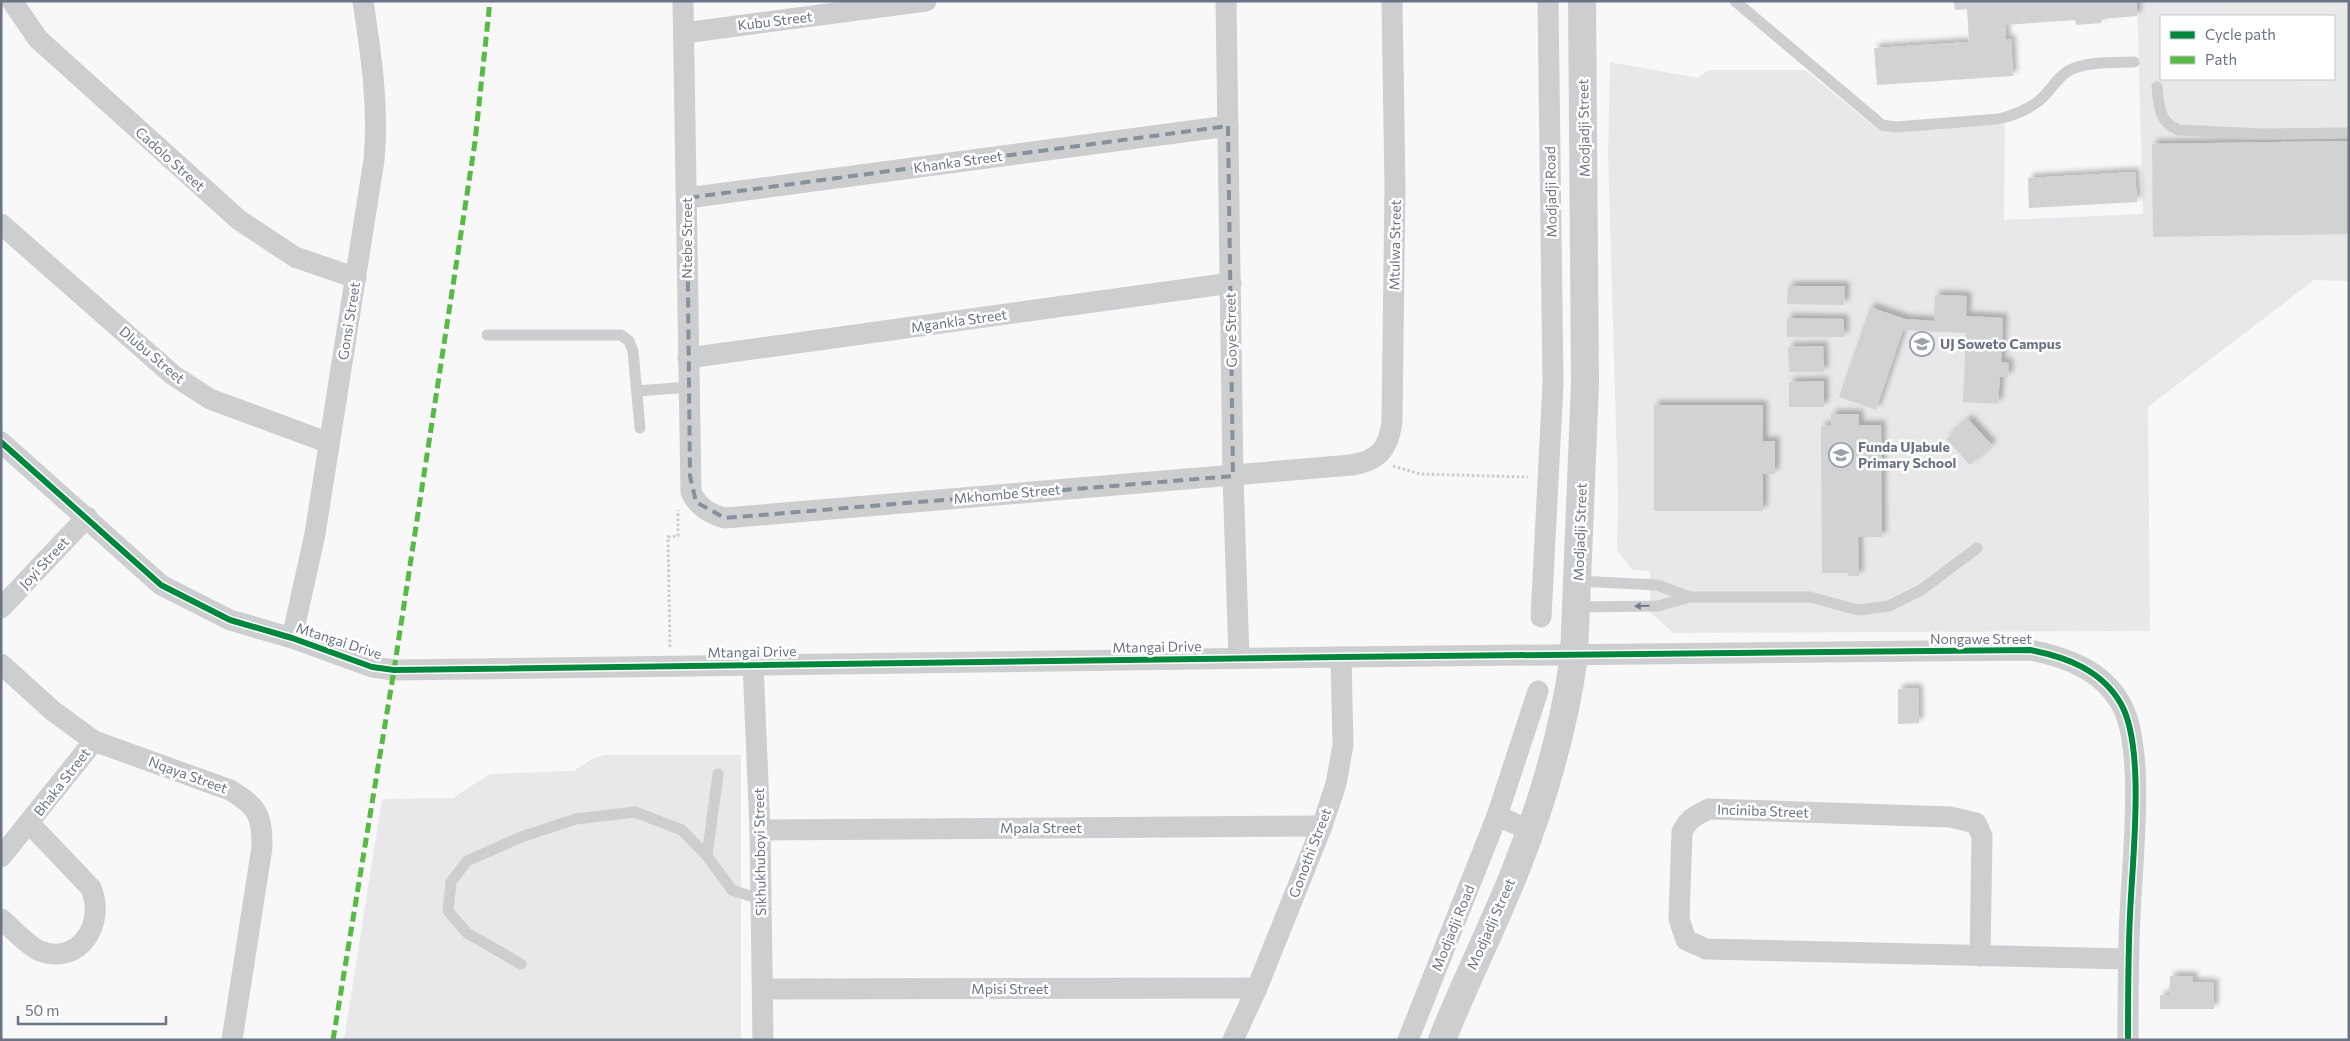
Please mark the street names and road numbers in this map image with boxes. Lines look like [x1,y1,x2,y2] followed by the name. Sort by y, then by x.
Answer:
[736,7,814,34] street label: Kubu Street
[1574,79,1593,177] street label: Modjadji Street
[132,123,209,194] street label: Cadolo Street
[1541,146,1560,238] street label: Modjadji Road
[912,147,1004,176] street label: Khanka Street
[678,197,695,279] street label: Ntebe Street
[1385,199,1404,291] street label: Mtulwa Street
[334,280,363,361] street label: Gonsi Street
[1221,292,1240,368] street label: Goye Street
[910,305,1008,336] street label: Mgankla Street
[116,322,189,387] street label: Dlubu Street
[953,480,1062,507] street label: Mkhombe Street
[1569,482,1590,581] street label: Modjadji Street
[15,533,72,592] street label: Joyi Street
[294,619,384,662] street label: Mtangai Drive
[1930,630,2032,647] street label: Nongawe Street
[1112,637,1202,656] street label: Mtangai Drive
[707,642,797,661] street label: Mtangai Drive
[30,744,94,819] street label: Bhaka Street
[146,752,230,797] street label: Nqaya Street
[750,788,769,916] street label: Sikhukhuboyi Street
[1717,800,1810,821] street label: Inciniba Street
[1285,805,1334,900] street label: Gonothi Street
[1000,819,1082,836] street label: Mpala Street
[1463,875,1518,972] street label: Modjadji Street
[1428,882,1478,973] street label: Modjadji Road
[971,980,1049,997] street label: Mpisi Street

